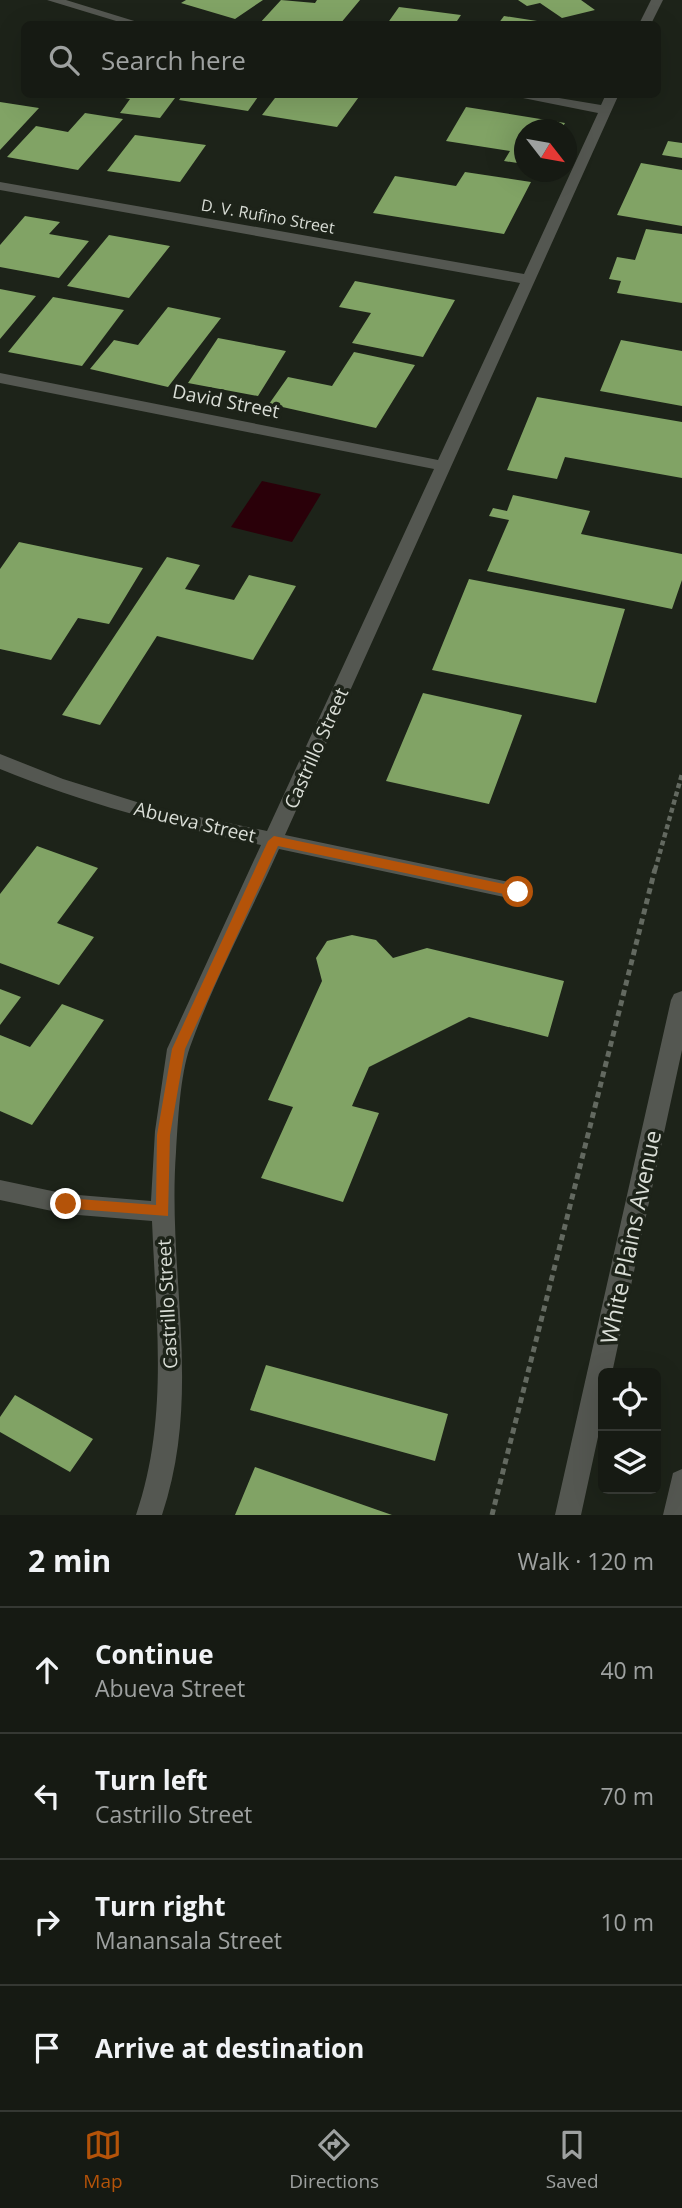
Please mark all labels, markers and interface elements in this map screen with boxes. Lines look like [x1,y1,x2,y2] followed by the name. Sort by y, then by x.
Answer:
[21,21,661,98] search box
[45,41,83,79] icon: search
[101,42,246,78] text: Search here
[514,119,577,182] north arrow
[199,193,337,239] street label: D. V. Rufino Street
[170,378,282,424] street label: David Street
[278,683,354,813] street label: Castrillo Street
[132,795,259,849] street label: Abueva Street
[502,876,533,907] route start
[592,1127,668,1347] street label: White Plains Avenue
[50,1188,81,1219] route end
[151,1238,183,1370] street label: Castrillo Street
[598,1368,661,1494] map controls
[598,1368,661,1431] button: locate
[598,1431,661,1494] button: layers
[28,1540,111,1581] text: 2 min
[517,1545,654,1577] text: Walk · 120 m
[95,1636,214,1672] text: Continue
[28,1651,66,1689] icon: ahead
[600,1654,654,1686] text: 40 m
[95,1672,245,1704] text: Abueva Street
[95,1762,207,1798] text: Turn left
[28,1777,66,1815] icon: left
[600,1780,654,1812] text: 70 m
[95,1798,252,1830] text: Castrillo Street
[95,1888,226,1924] text: Turn right
[28,1903,66,1941] icon: right
[600,1906,654,1938] text: 10 m
[95,1924,282,1956] text: Manansala Street
[28,2029,66,2067] icon: arrive
[95,2030,364,2066] text: Arrive at destination
[83,2126,123,2194] tab: Map
[289,2126,379,2194] tab: Directions
[546,2126,599,2194] tab: Saved

